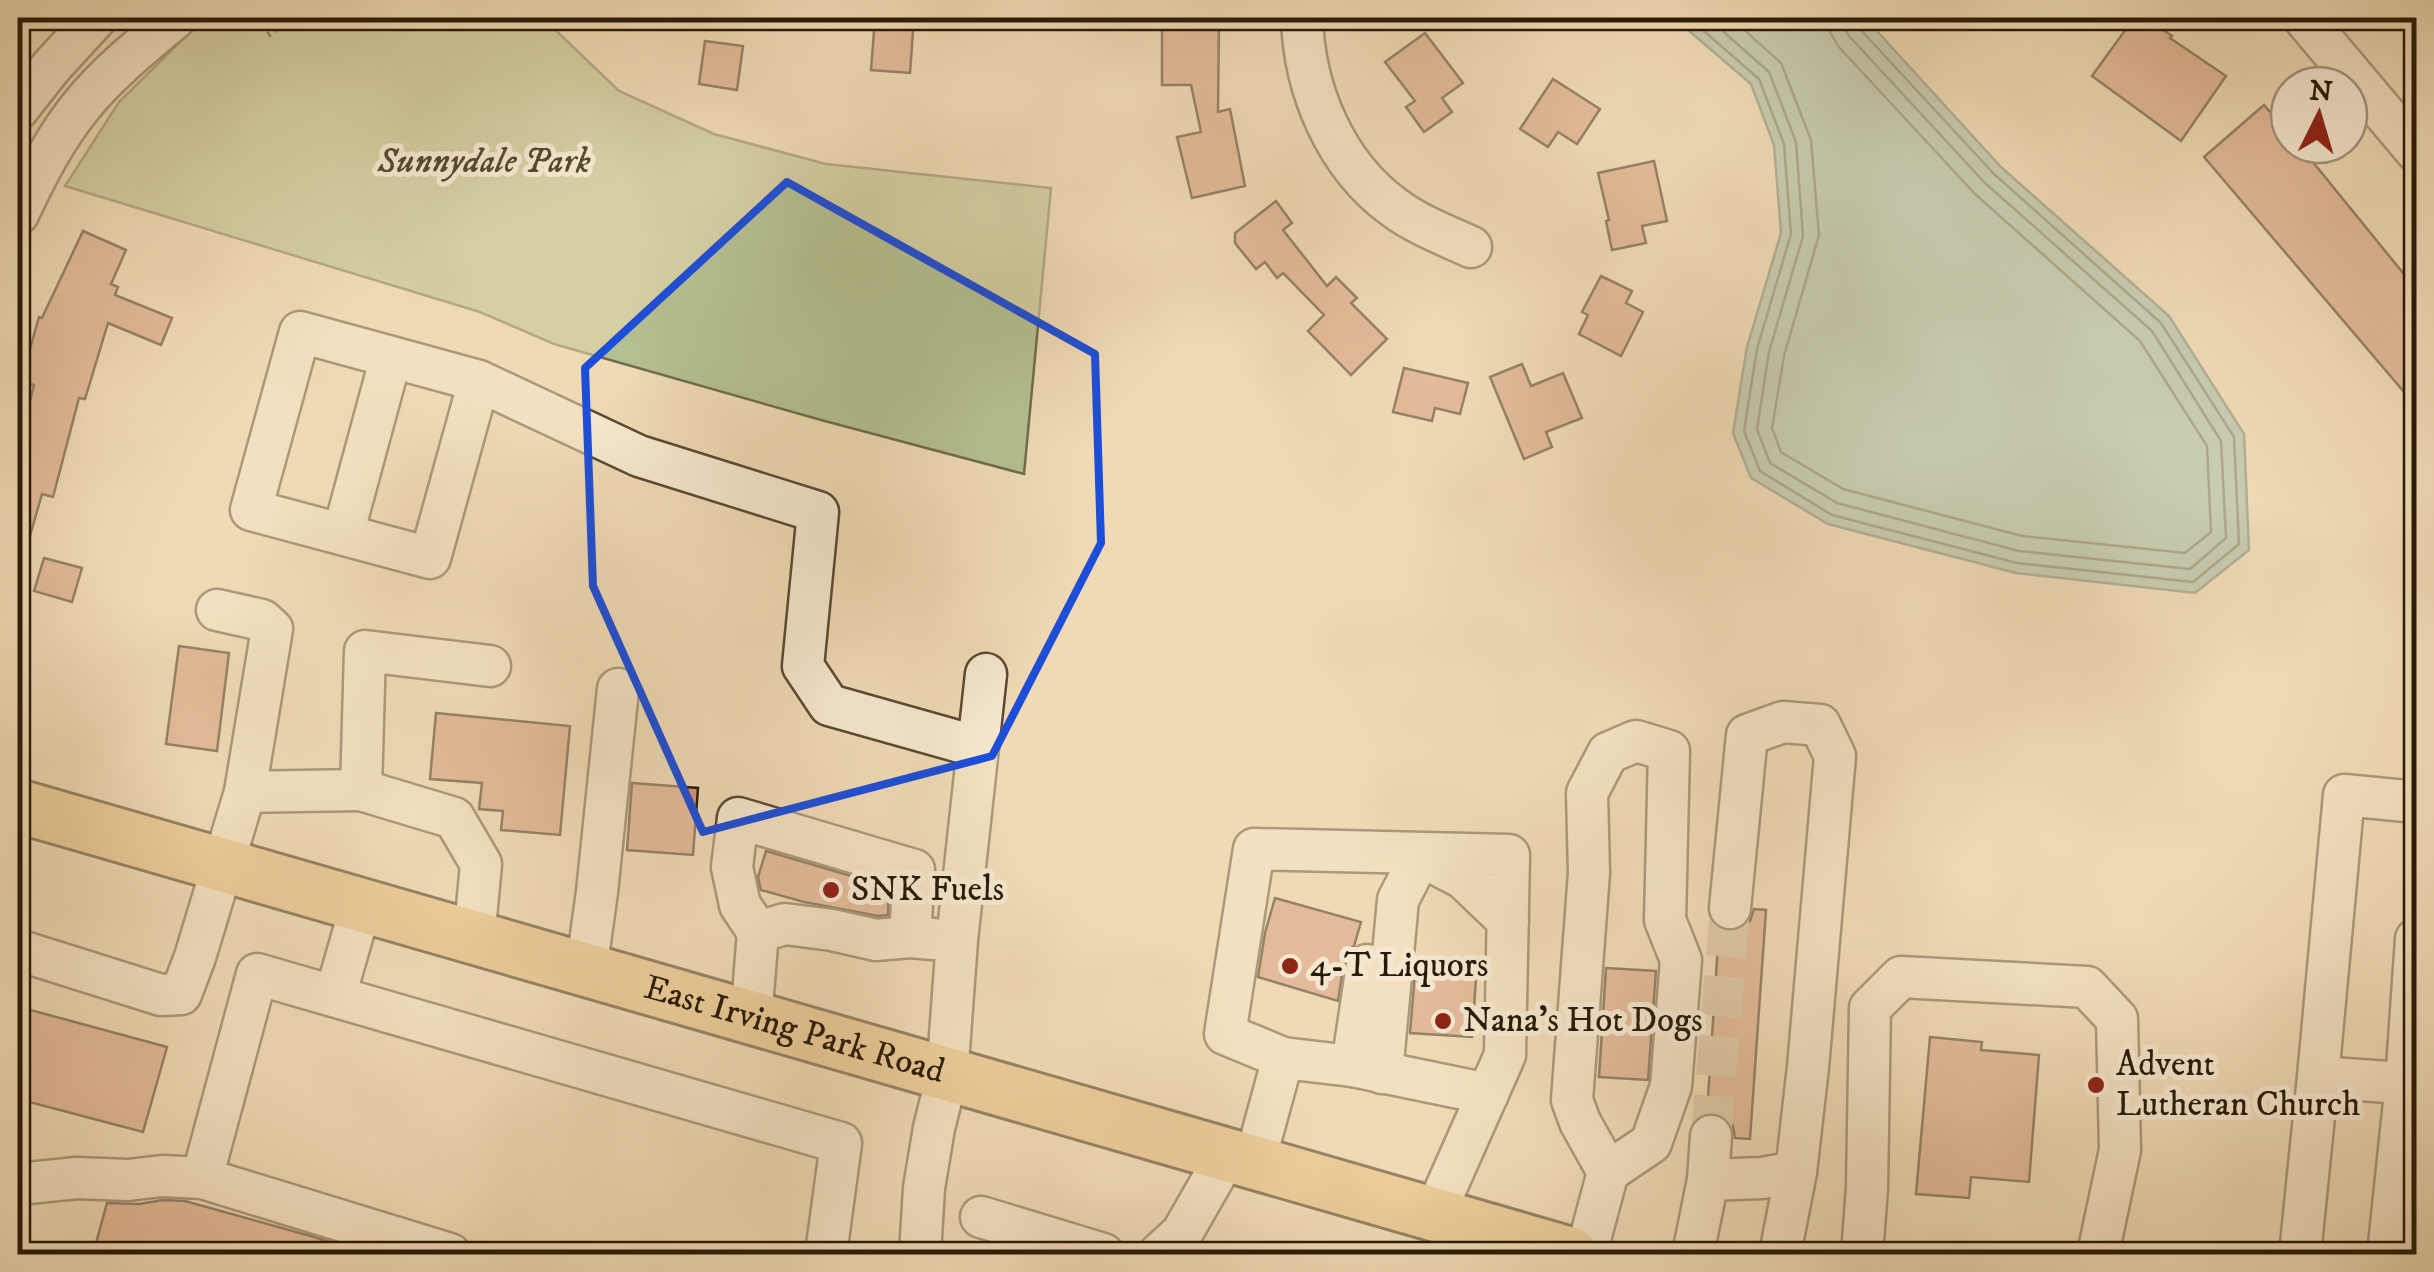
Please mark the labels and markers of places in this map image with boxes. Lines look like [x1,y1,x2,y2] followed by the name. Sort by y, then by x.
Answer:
[851,868,1004,912] place label: SNK Fuels
[820,879,842,901] marker: SNK Fuels
[1310,944,1488,988] place label: 4-T Liquors
[1279,955,1301,977] marker: 4-T Liquors
[1463,999,1703,1043] place label: Nana's Hot Dogs
[1432,1010,1454,1032] marker: Nana's Hot Dogs
[2116,1043,2360,1127] place label: Advent Lutheran Church
[2085,1074,2107,1096] marker: Advent Lutheran Church

